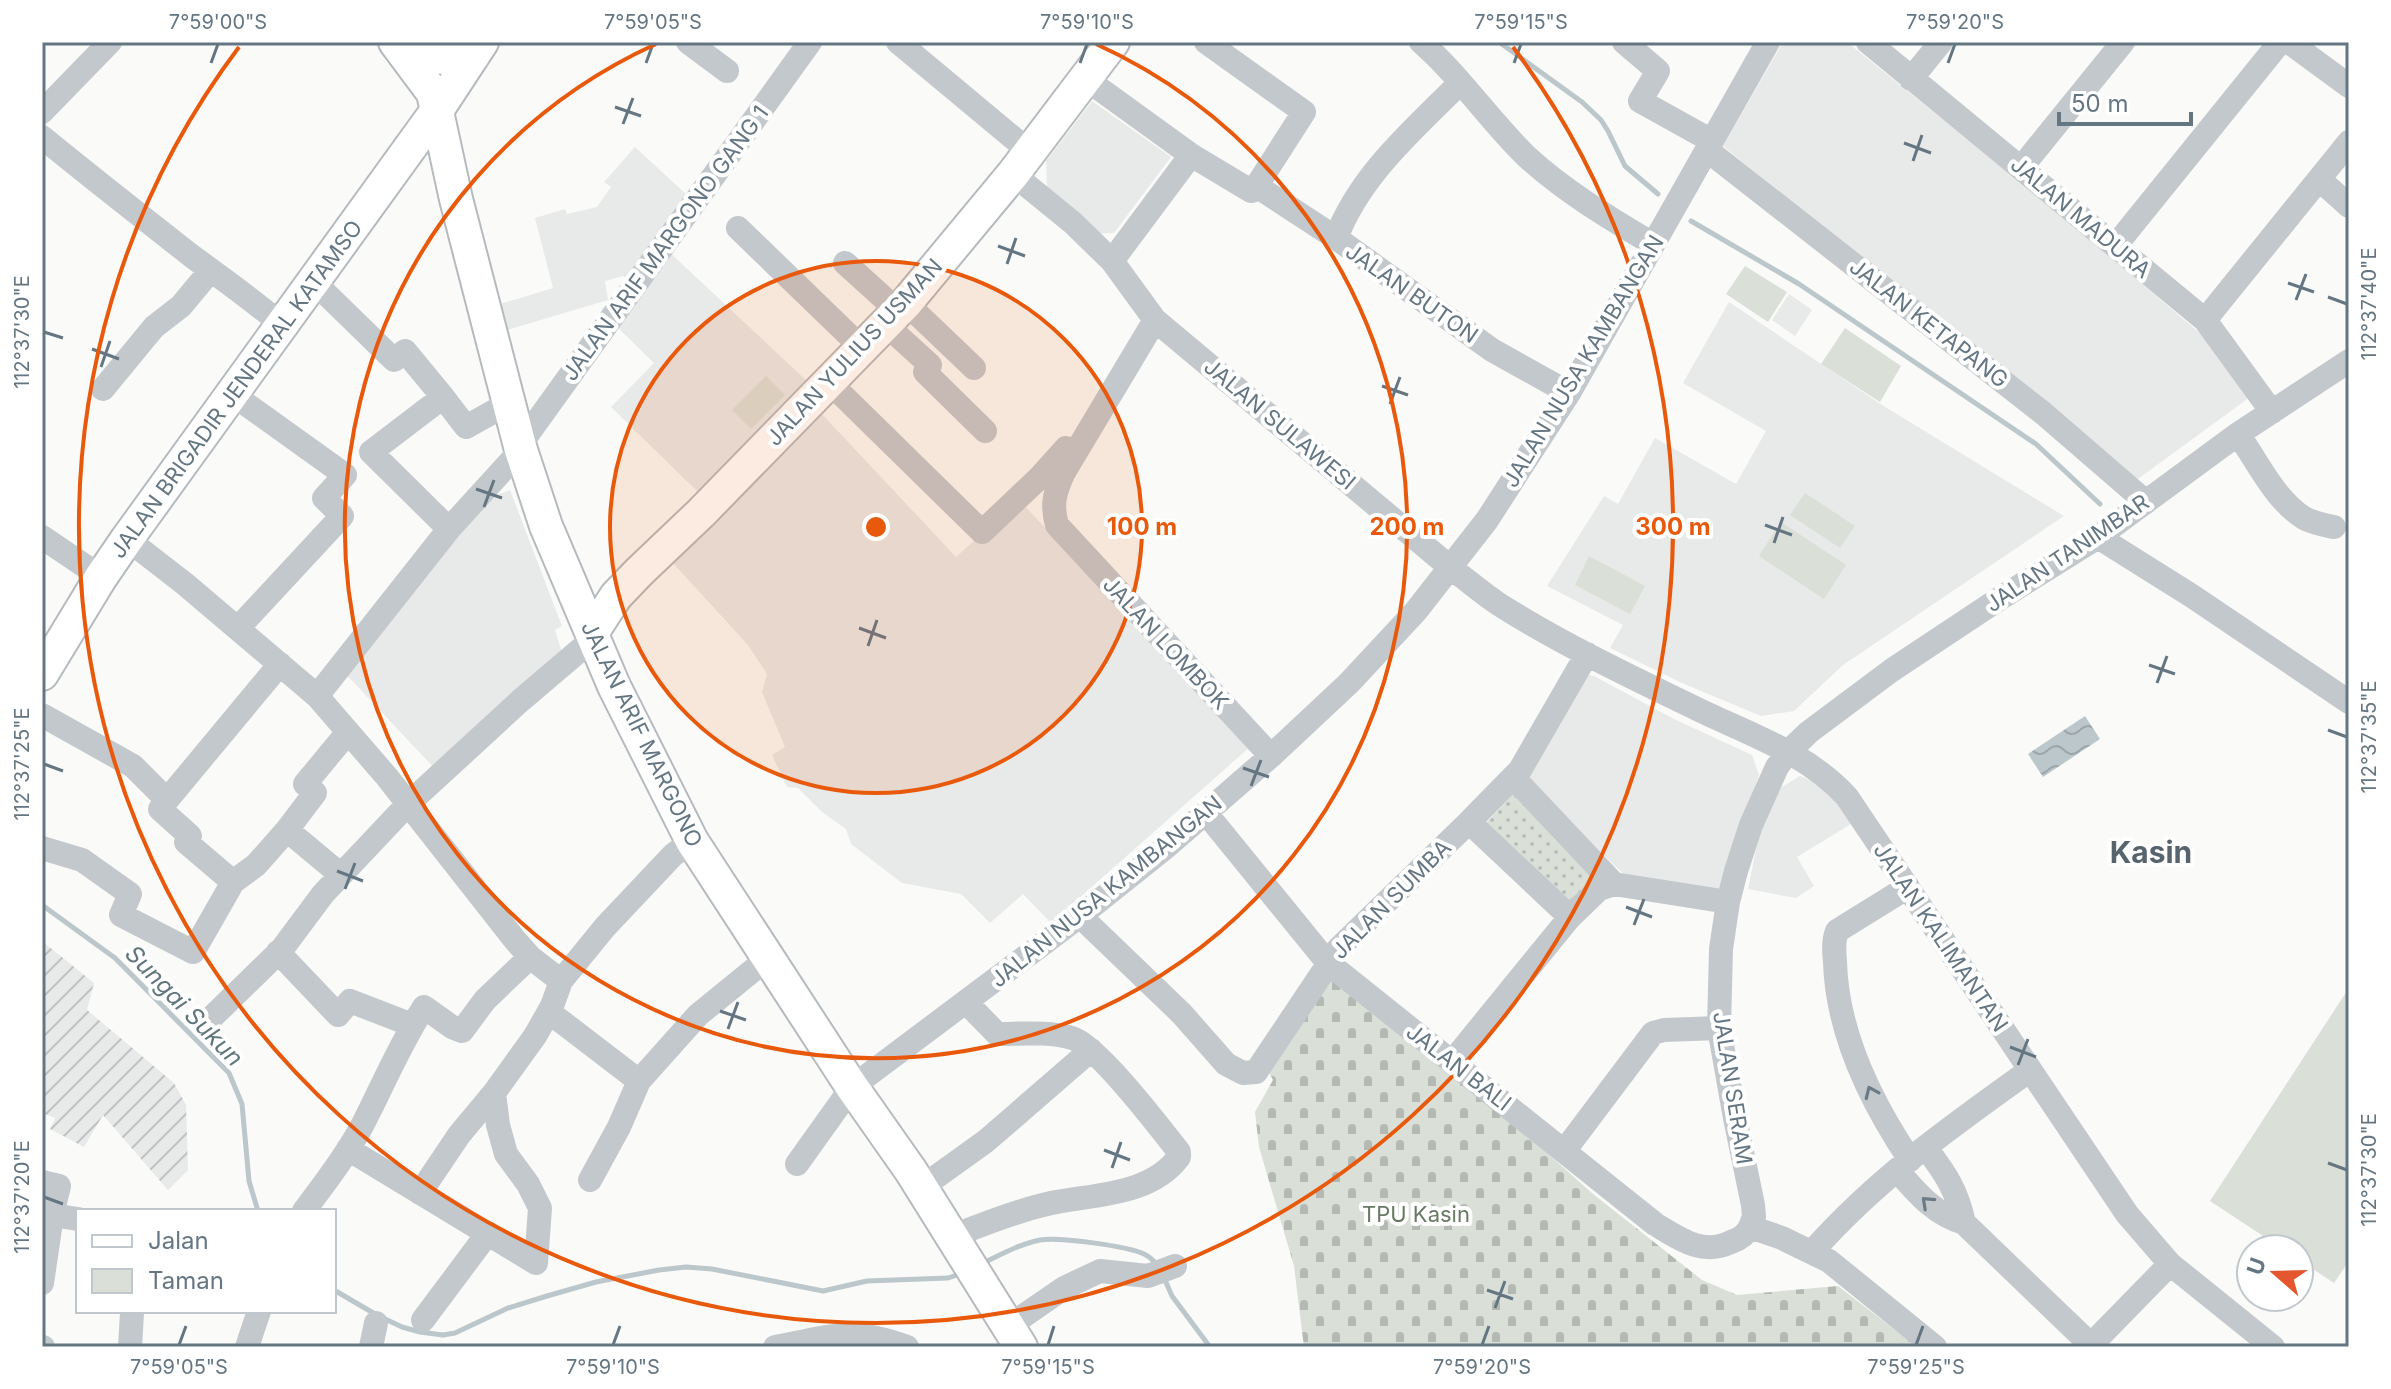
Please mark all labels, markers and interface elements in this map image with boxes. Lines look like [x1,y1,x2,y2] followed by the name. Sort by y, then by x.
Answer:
[169,10,267,34] text: 7°59'00"S
[604,10,702,34] text: 7°59'05"S
[1040,10,1134,34] text: 7°59'10"S
[1474,10,1568,34] text: 7°59'15"S
[1906,10,2004,34] text: 7°59'20"S
[2059,76,2191,126] scale bar
[2071,89,2129,118] text: 50 m
[557,101,773,385] street label: JALAN ARIF MARGONO GANG 1
[2006,151,2156,283] street label: JALAN MADURA
[105,215,367,563] street label: JALAN BRIGADIR JENDERAL KATAMSO
[1497,230,1669,492] street label: JALAN NUSA KAMBANGAN
[1341,238,1483,348] street label: JALAN BUTON
[2357,248,2381,360] text: 112°37'40"E
[761,253,947,451] street label: JALAN YULIUS USMAN
[1845,253,2013,393] street label: JALAN KETAPANG
[10,275,34,389] text: 112°37'30"E
[1199,353,1361,495] street label: JALAN SULAWESI
[1980,489,2154,617] street label: JALAN TANIMBAR
[1107,512,1177,541] text: 100 m
[1369,512,1445,541] text: 200 m
[1635,512,1711,541] text: 300 m
[862,513,890,541] centre of rings
[1098,571,1234,715] street label: JALAN LOMBOK
[576,617,708,851] street label: JALAN ARIF MARGONO
[2357,680,2381,794] text: 112°37'35"E
[10,708,34,820] text: 112°37'25"E
[985,790,1227,992] street label: JALAN NUSA KAMBANGAN
[1326,834,1456,964] street label: JALAN SUMBA
[2110,834,2192,870] district label: Kasin
[1868,838,2014,1036] street label: JALAN KALIMANTAN
[119,939,249,1072] water label: Sungai Sukun
[1708,1010,1758,1166] street label: JALAN SERAM
[1402,1018,1516,1116] street label: JALAN BALI
[1865,1086,1881,1101] one-way arrow
[2357,1113,2381,1227] text: 112°37'30"E
[10,1140,34,1254] text: 112°37'20"E
[1922,1196,1936,1211] one-way arrow
[1362,1201,1470,1227] park label: TPU Kasin
[76,1209,336,1313] legend
[148,1226,209,1255] text: Jalan
[2235,1233,2315,1313] north arrow
[2241,1254,2271,1278] text: U
[148,1266,224,1295] text: Taman
[130,1355,228,1379] text: 7°59'05"S
[566,1355,660,1379] text: 7°59'10"S
[1001,1355,1095,1379] text: 7°59'15"S
[1433,1355,1531,1379] text: 7°59'20"S
[1867,1355,1965,1379] text: 7°59'25"S

